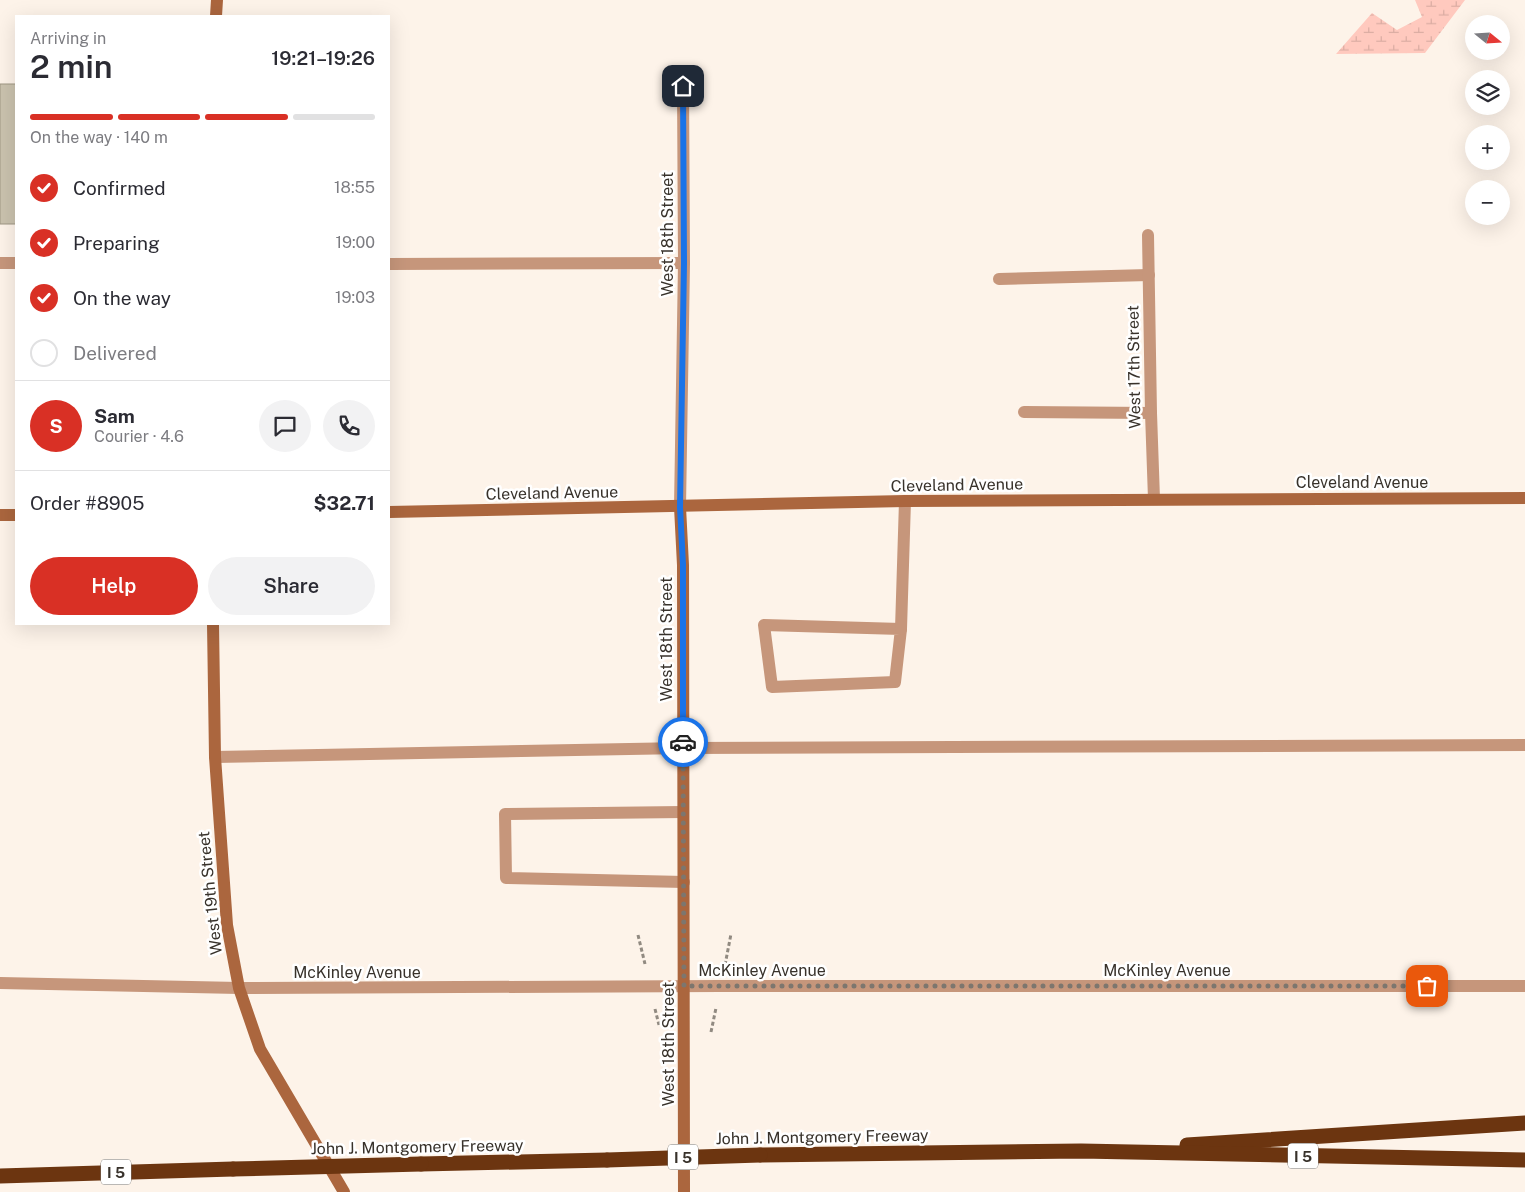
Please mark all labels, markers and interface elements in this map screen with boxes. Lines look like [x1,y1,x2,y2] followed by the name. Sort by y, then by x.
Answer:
[1465,15,1510,60] north arrow
[1465,15,1510,225] map controls
[30,29,106,48] text: Arriving in
[271,47,375,69] text: 19:21–19:26
[30,48,113,85] text: 2 min
[662,65,704,107] pin
[1465,70,1510,115] button: layers
[669,72,697,100] icon: home
[1465,125,1510,170] button: +
[30,128,168,147] text: On the way · 140 m
[658,172,677,296] street label: West 18th Street
[30,174,58,202] icon: check
[73,177,166,199] text: Confirmed
[334,178,375,197] text: 18:55
[1465,180,1510,225] button: −
[30,229,58,257] icon: check
[73,232,160,254] text: Preparing
[335,233,375,252] text: 19:00
[30,284,58,312] icon: check
[73,287,171,309] text: On the way
[335,288,375,307] text: 19:03
[1123,305,1145,429] street label: West 17th Street
[73,342,157,364] text: Delivered
[259,400,311,452] button: chat
[323,400,375,452] button: phone
[94,405,135,427] text: Sam
[49,415,63,437] text: S
[94,427,184,446] text: Courier · 4.6
[1296,473,1428,492] street label: Cleveland Avenue
[891,474,1023,496] street label: Cleveland Avenue
[486,482,618,504] street label: Cleveland Avenue
[30,492,144,514] text: Order #8905
[314,492,375,514] text: $32.71
[30,557,198,615] button: Help
[208,557,375,615] button: Share
[657,577,676,701] street label: West 18th Street
[658,717,708,767] courier
[669,728,697,756] icon: car
[194,830,226,956] street label: West 19th Street
[698,961,826,980] street label: McKinley Avenue
[1103,961,1231,980] street label: McKinley Avenue
[293,963,421,982] street label: McKinley Avenue
[1406,965,1448,1007] pin
[1413,972,1441,1000] icon: bag
[659,982,678,1106] street label: West 18th Street
[715,1126,929,1148] street label: John J. Montgomery Freeway
[310,1136,524,1158] street label: John J. Montgomery Freeway
[668,1144,698,1170] road number: I 5
[1288,1144,1318,1168] road number: I 5
[101,1160,131,1184] road number: I 5

